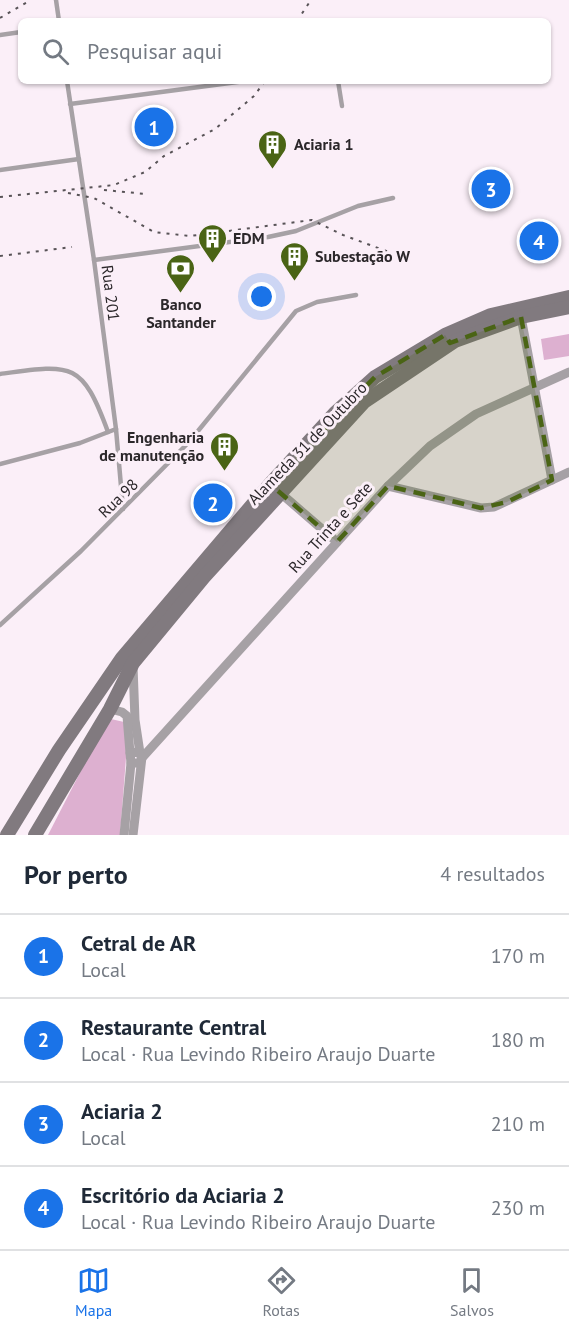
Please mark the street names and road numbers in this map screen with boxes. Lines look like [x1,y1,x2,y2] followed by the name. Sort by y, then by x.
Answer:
[98,264,124,322] street label: Rua 201
[243,377,371,509] street label: Alameda 31 de Outubro
[94,474,142,522] street label: Rua 98
[284,477,376,577] street label: Rua Trinta e Sete

